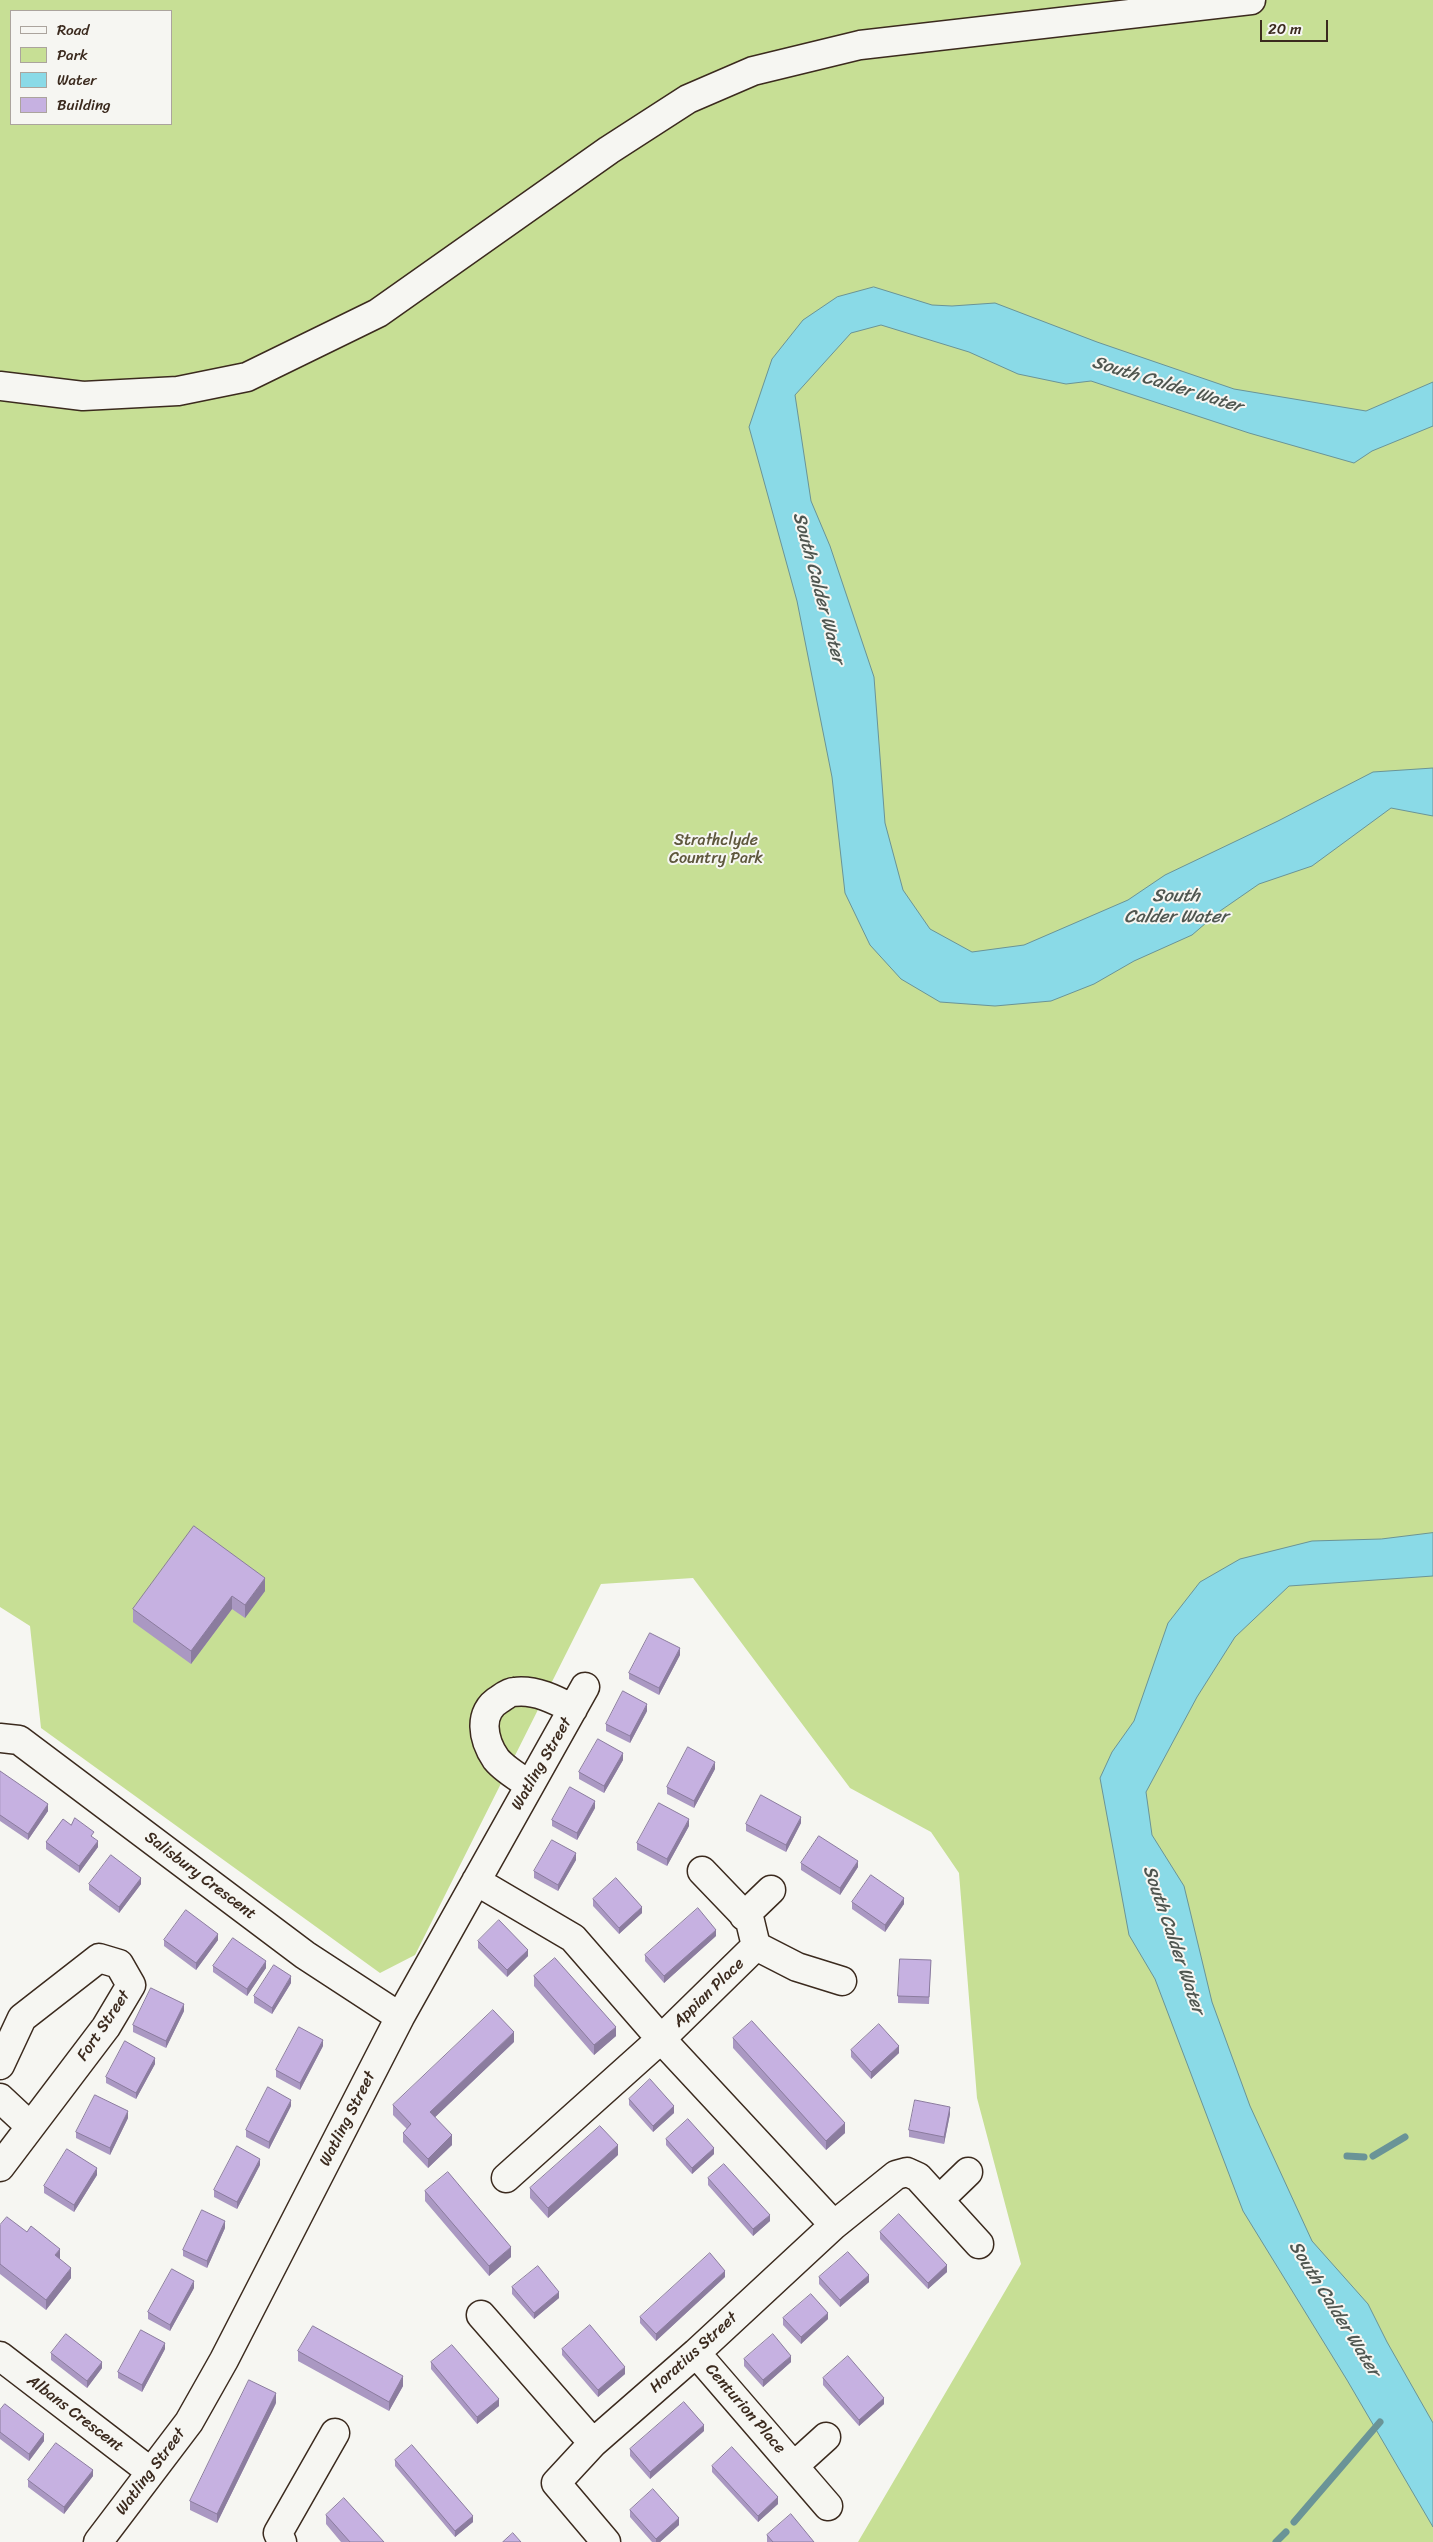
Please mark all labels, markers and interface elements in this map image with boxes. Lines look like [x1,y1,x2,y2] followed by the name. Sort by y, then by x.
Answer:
[10,10,172,125] legend
[1263,10,1330,42] scale bar
[1268,16,1302,42] text: 20 m
[57,17,89,43] text: Road
[57,42,88,68] text: Park
[57,67,97,93] text: Water
[57,92,111,118] text: Building
[1089,352,1245,418] water label: South Calder Water
[787,510,849,666] water label: South Calder Water
[669,831,763,869] park label: Strathclyde Country Park
[1124,885,1228,928] water label: South Calder Water
[508,1714,576,1814] street label: Watling Street
[141,1828,259,1924] street label: Salisbury Crescent
[1137,1863,1209,2017] water label: South Calder Water
[670,1954,748,2032] street label: Appian Place
[73,1987,135,2065] street label: Fort Street
[316,2068,380,2170] street label: Watling Street
[1284,2237,1384,2381] water label: South Calder Water
[646,2309,742,2397] street label: Horatius Street
[701,2360,789,2458] street label: Centurion Place
[23,2371,127,2457] street label: Albans Crescent
[112,2425,190,2519] street label: Watling Street

